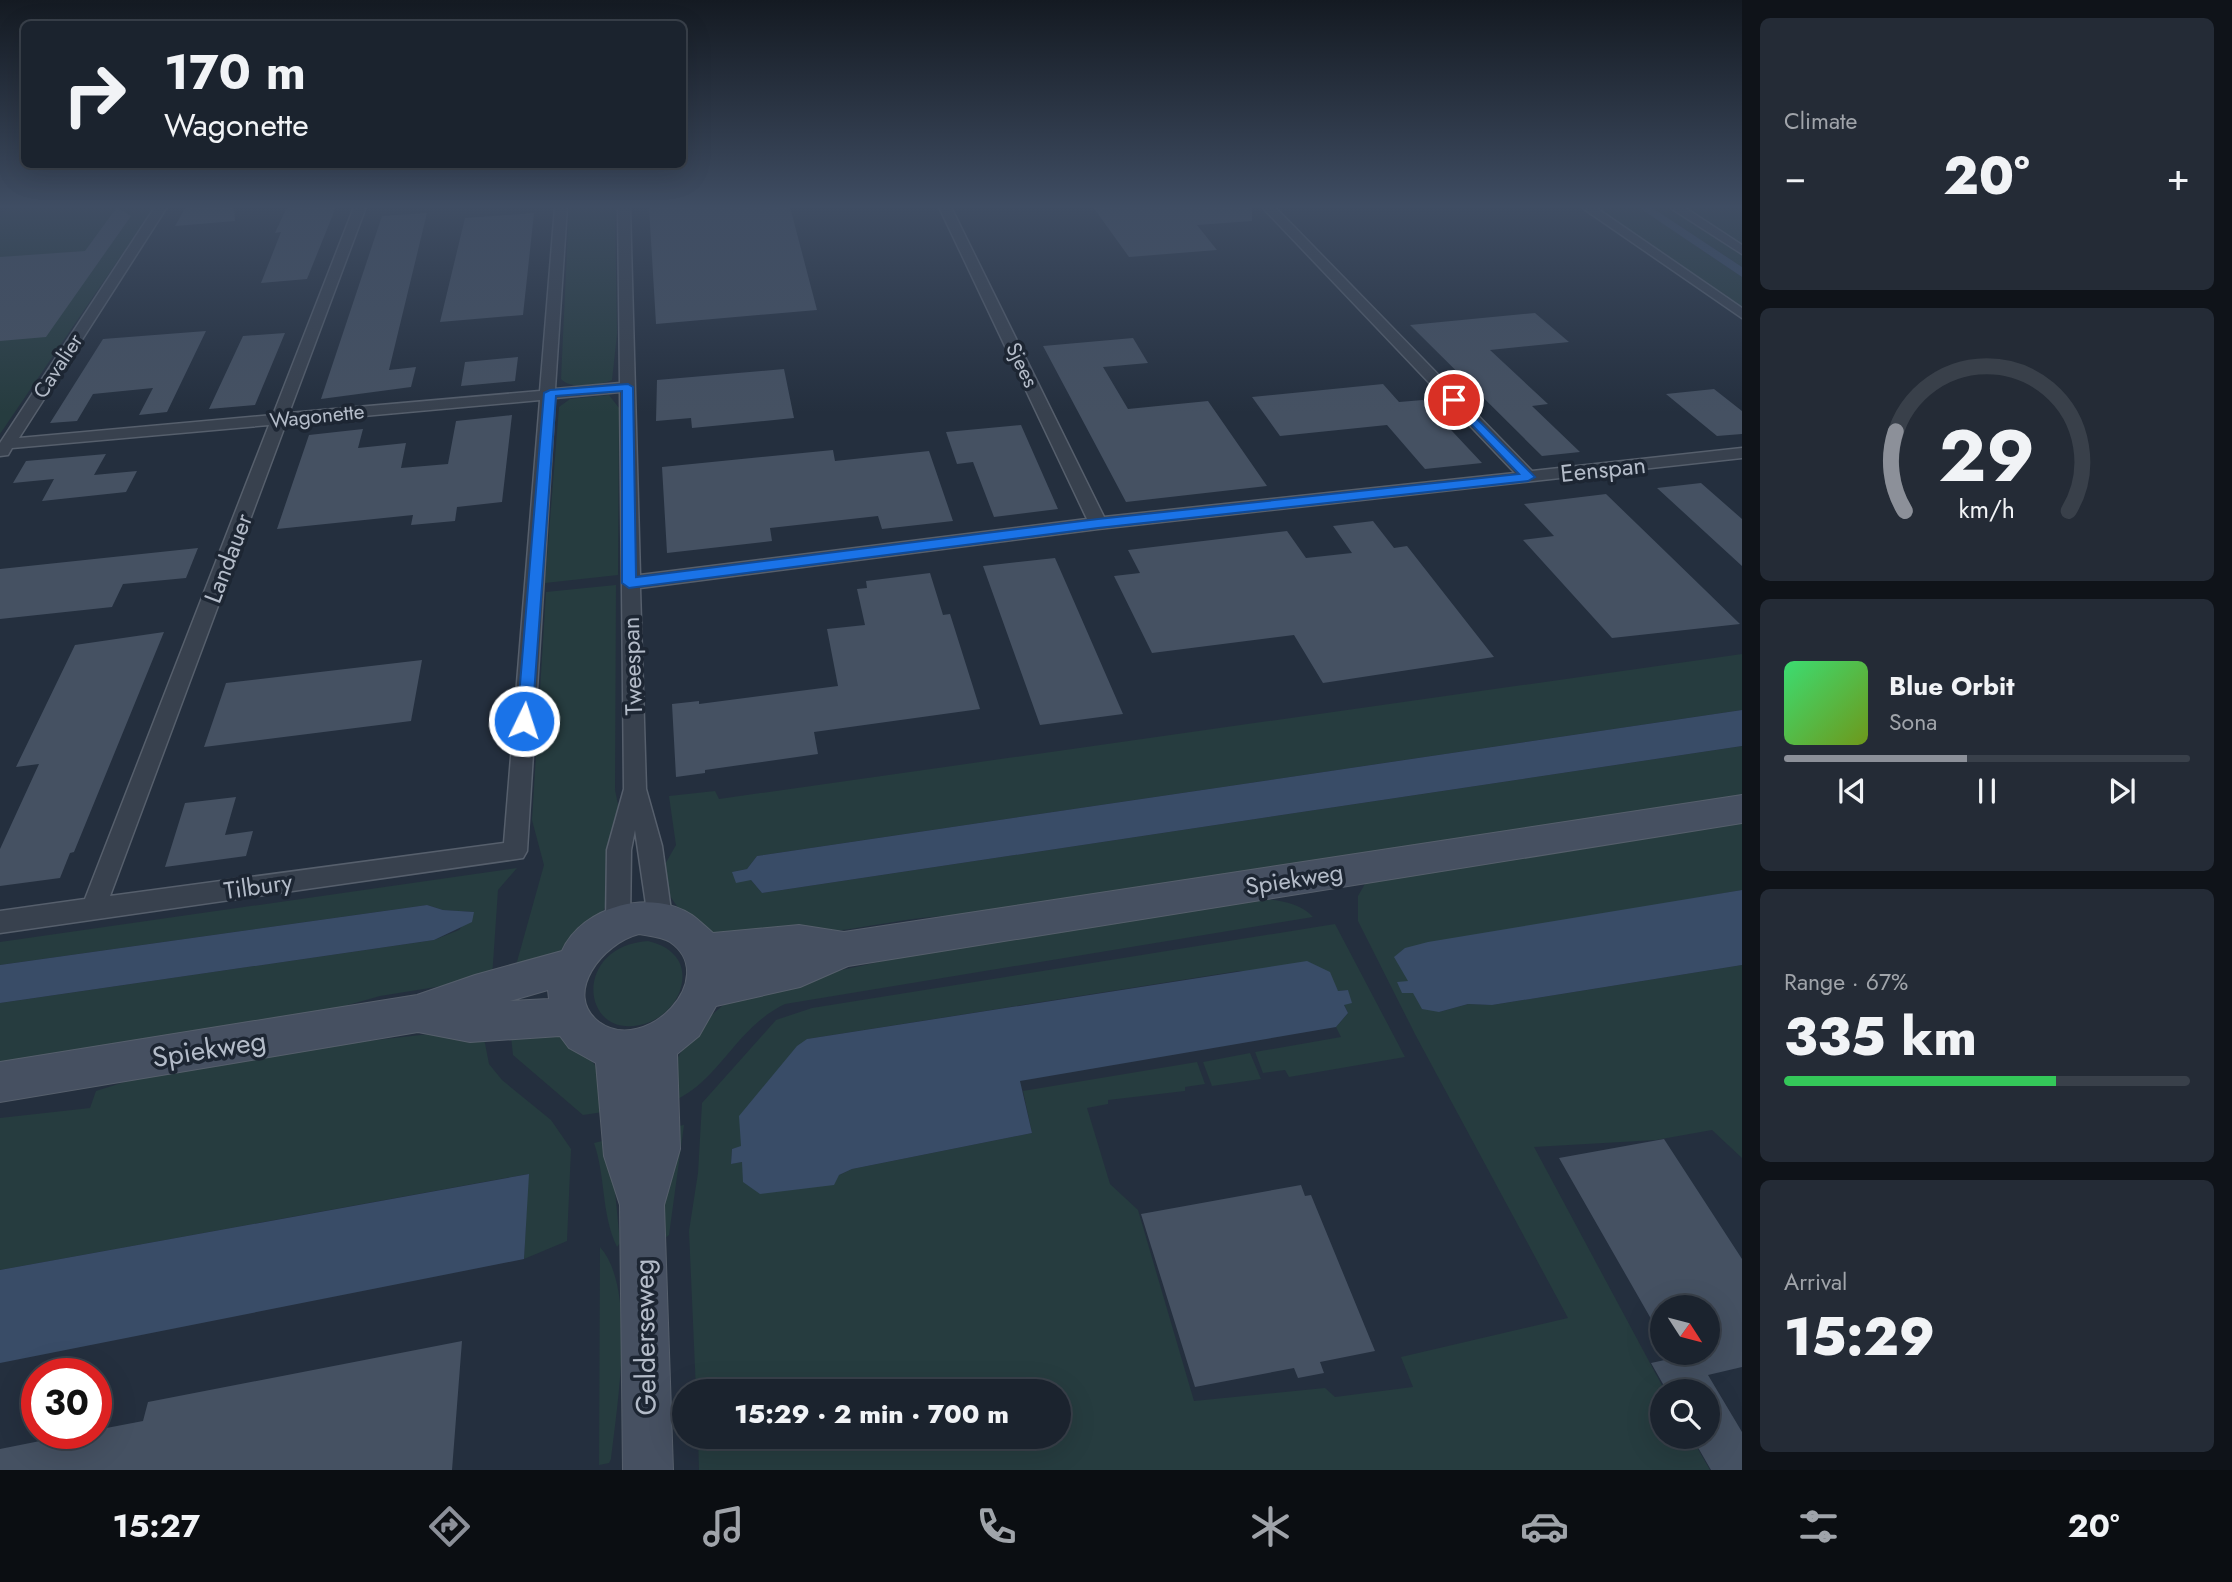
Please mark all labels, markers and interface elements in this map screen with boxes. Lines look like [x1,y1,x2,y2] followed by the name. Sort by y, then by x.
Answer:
[164,37,306,107] text: 170 m
[49,49,140,140] icon: right
[164,102,309,148] text: Wagonette
[1784,104,1857,138] text: Climate
[1943,138,2030,214] text: 20°
[1784,149,1806,204] text: −
[2167,149,2190,204] text: +
[26,327,91,404] street label: Cavalier
[998,337,1046,393] street label: Sjees
[1424,370,1484,430] pin
[1435,381,1473,419] icon: arrive
[268,396,366,436] street label: Wagonette
[1939,403,2035,508] text: 29
[1559,447,1647,491] street label: Eenspan
[1959,490,2015,526] text: km/h
[195,507,261,608] street label: Landauer
[613,616,651,716] street label: Tweespan
[1889,667,2014,705] text: Blue Orbit
[487,684,561,758] position arrow
[1889,705,1937,739] text: Sona
[1833,772,1871,810] icon: previous
[1968,772,2006,810] icon: pause
[2103,772,2141,810] icon: next
[1243,854,1345,904] street label: Spiekweg
[222,864,295,908] street label: Tilbury
[1784,965,1908,999] text: Range · 67%
[1784,999,1977,1075] text: 335 km
[149,1020,269,1078] street label: Spiekweg
[623,1258,667,1416] street label: Gelderseweg
[1784,1265,1847,1299] text: Arrival
[1650,1295,1720,1365] north arrow
[1650,1295,1720,1449] map controls
[1784,1299,1935,1375] text: 15:29
[21,1358,112,1449] speed limit sign: 30
[1650,1379,1720,1449] button: search
[734,1395,1009,1433] text: 15:29 · 2 min · 700 m
[425,1502,474,1551] icon: directions
[699,1502,748,1551] icon: music
[972,1502,1021,1551] icon: phone
[1246,1502,1295,1551] icon: climate
[1520,1502,1569,1551] icon: car
[1794,1502,1843,1551] icon: filters
[112,1503,200,1549] text: 15:27
[2068,1503,2120,1549] text: 20°

